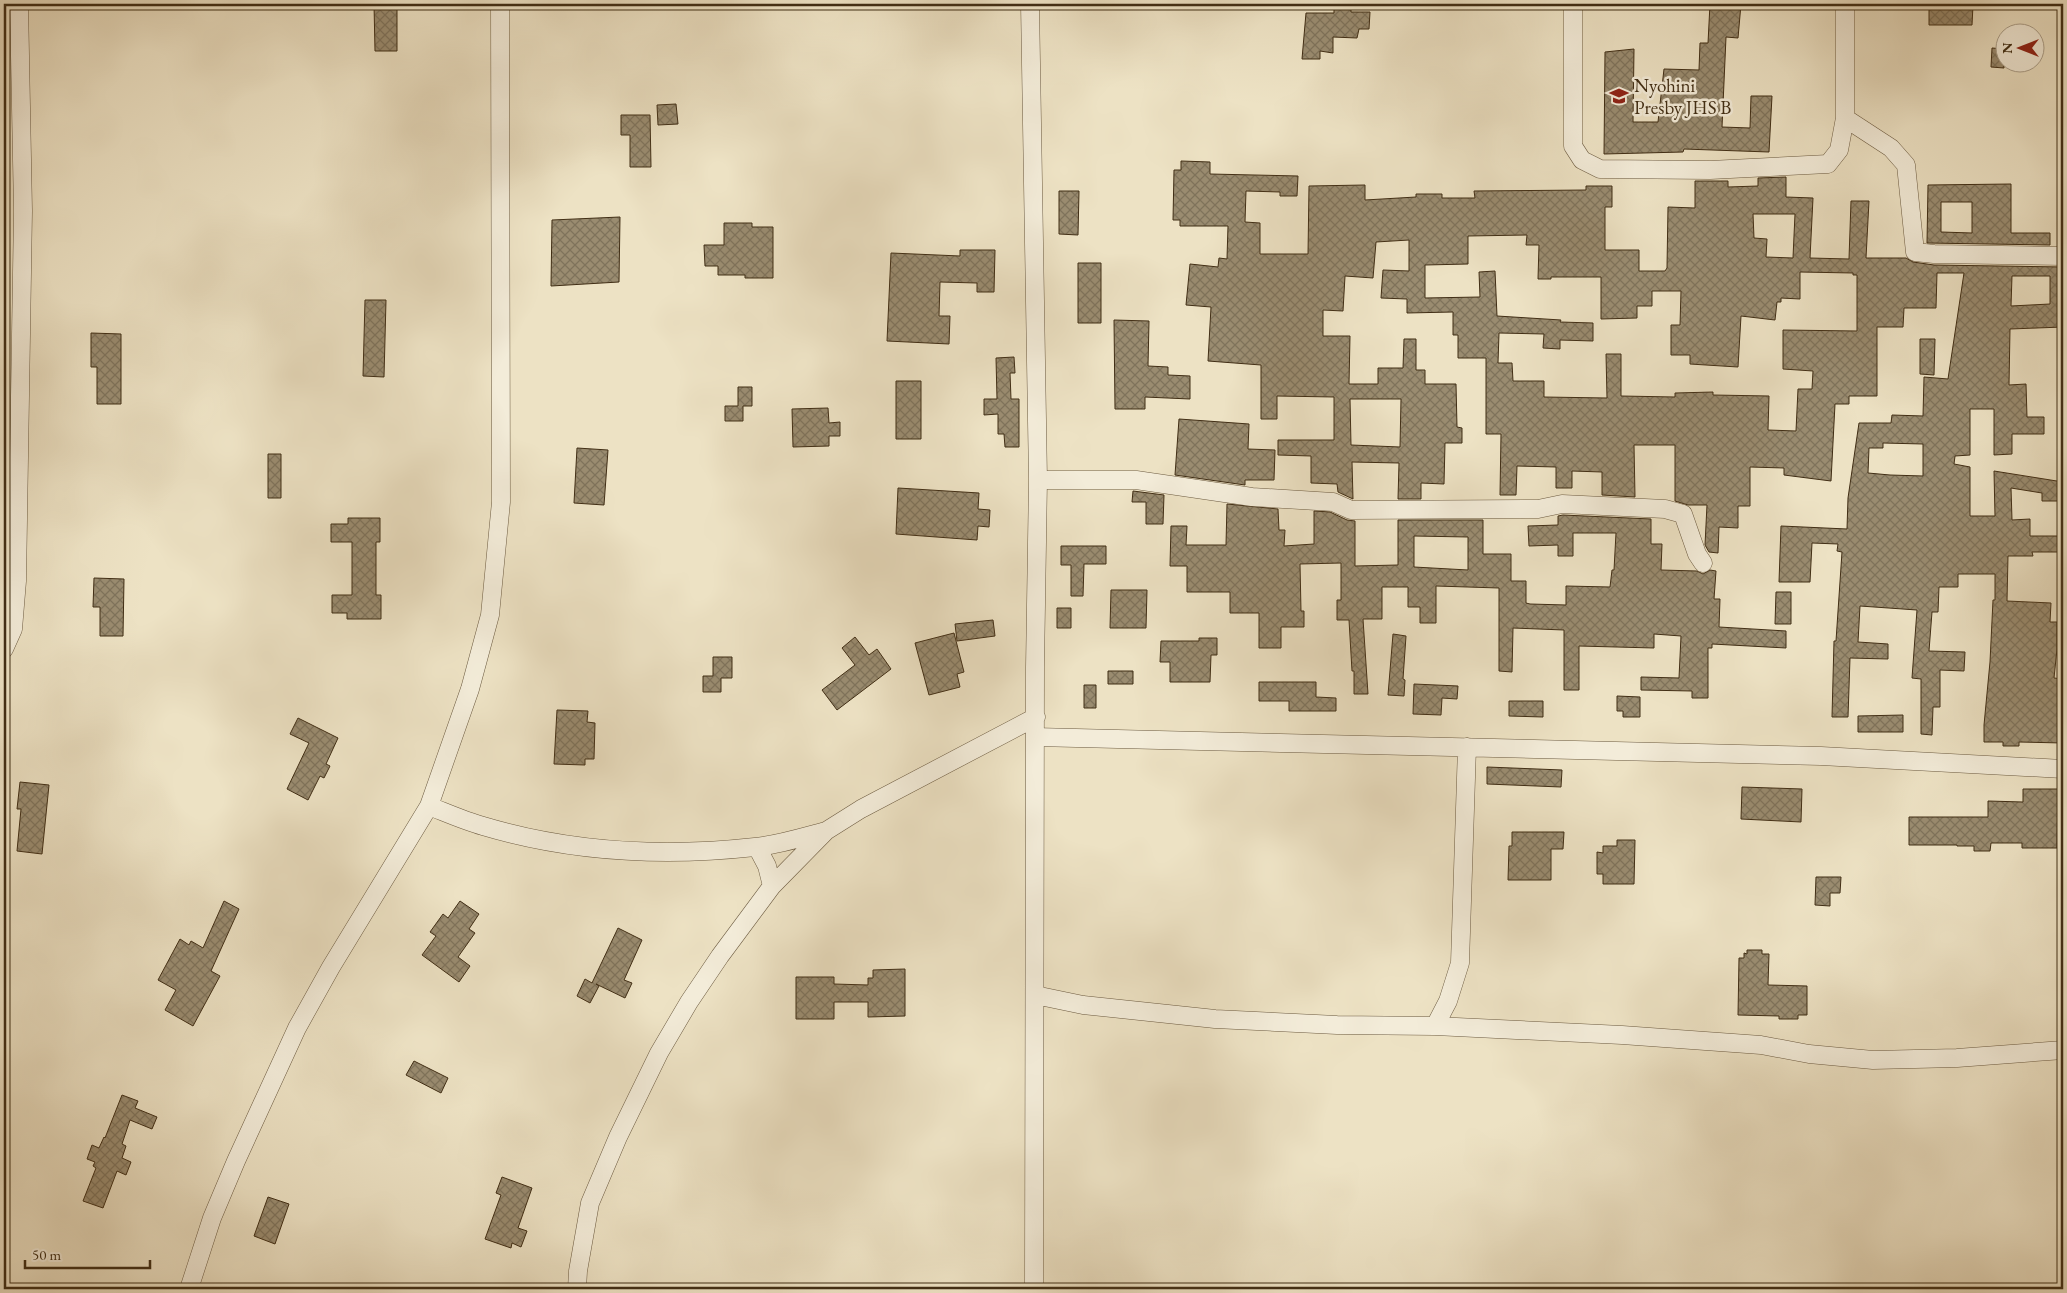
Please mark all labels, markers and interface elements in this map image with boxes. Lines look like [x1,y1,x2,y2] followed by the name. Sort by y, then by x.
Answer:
[1994,22,2044,72] north arrow
[1998,42,2016,54] text: N
[1634,73,1731,120] place label: Nyohini Presby JHS B
[1608,85,1630,107] school or university icon: Nyohini Presby JHS B
[25,1238,150,1270] scale bar
[32,1245,61,1264] text: 50 m

